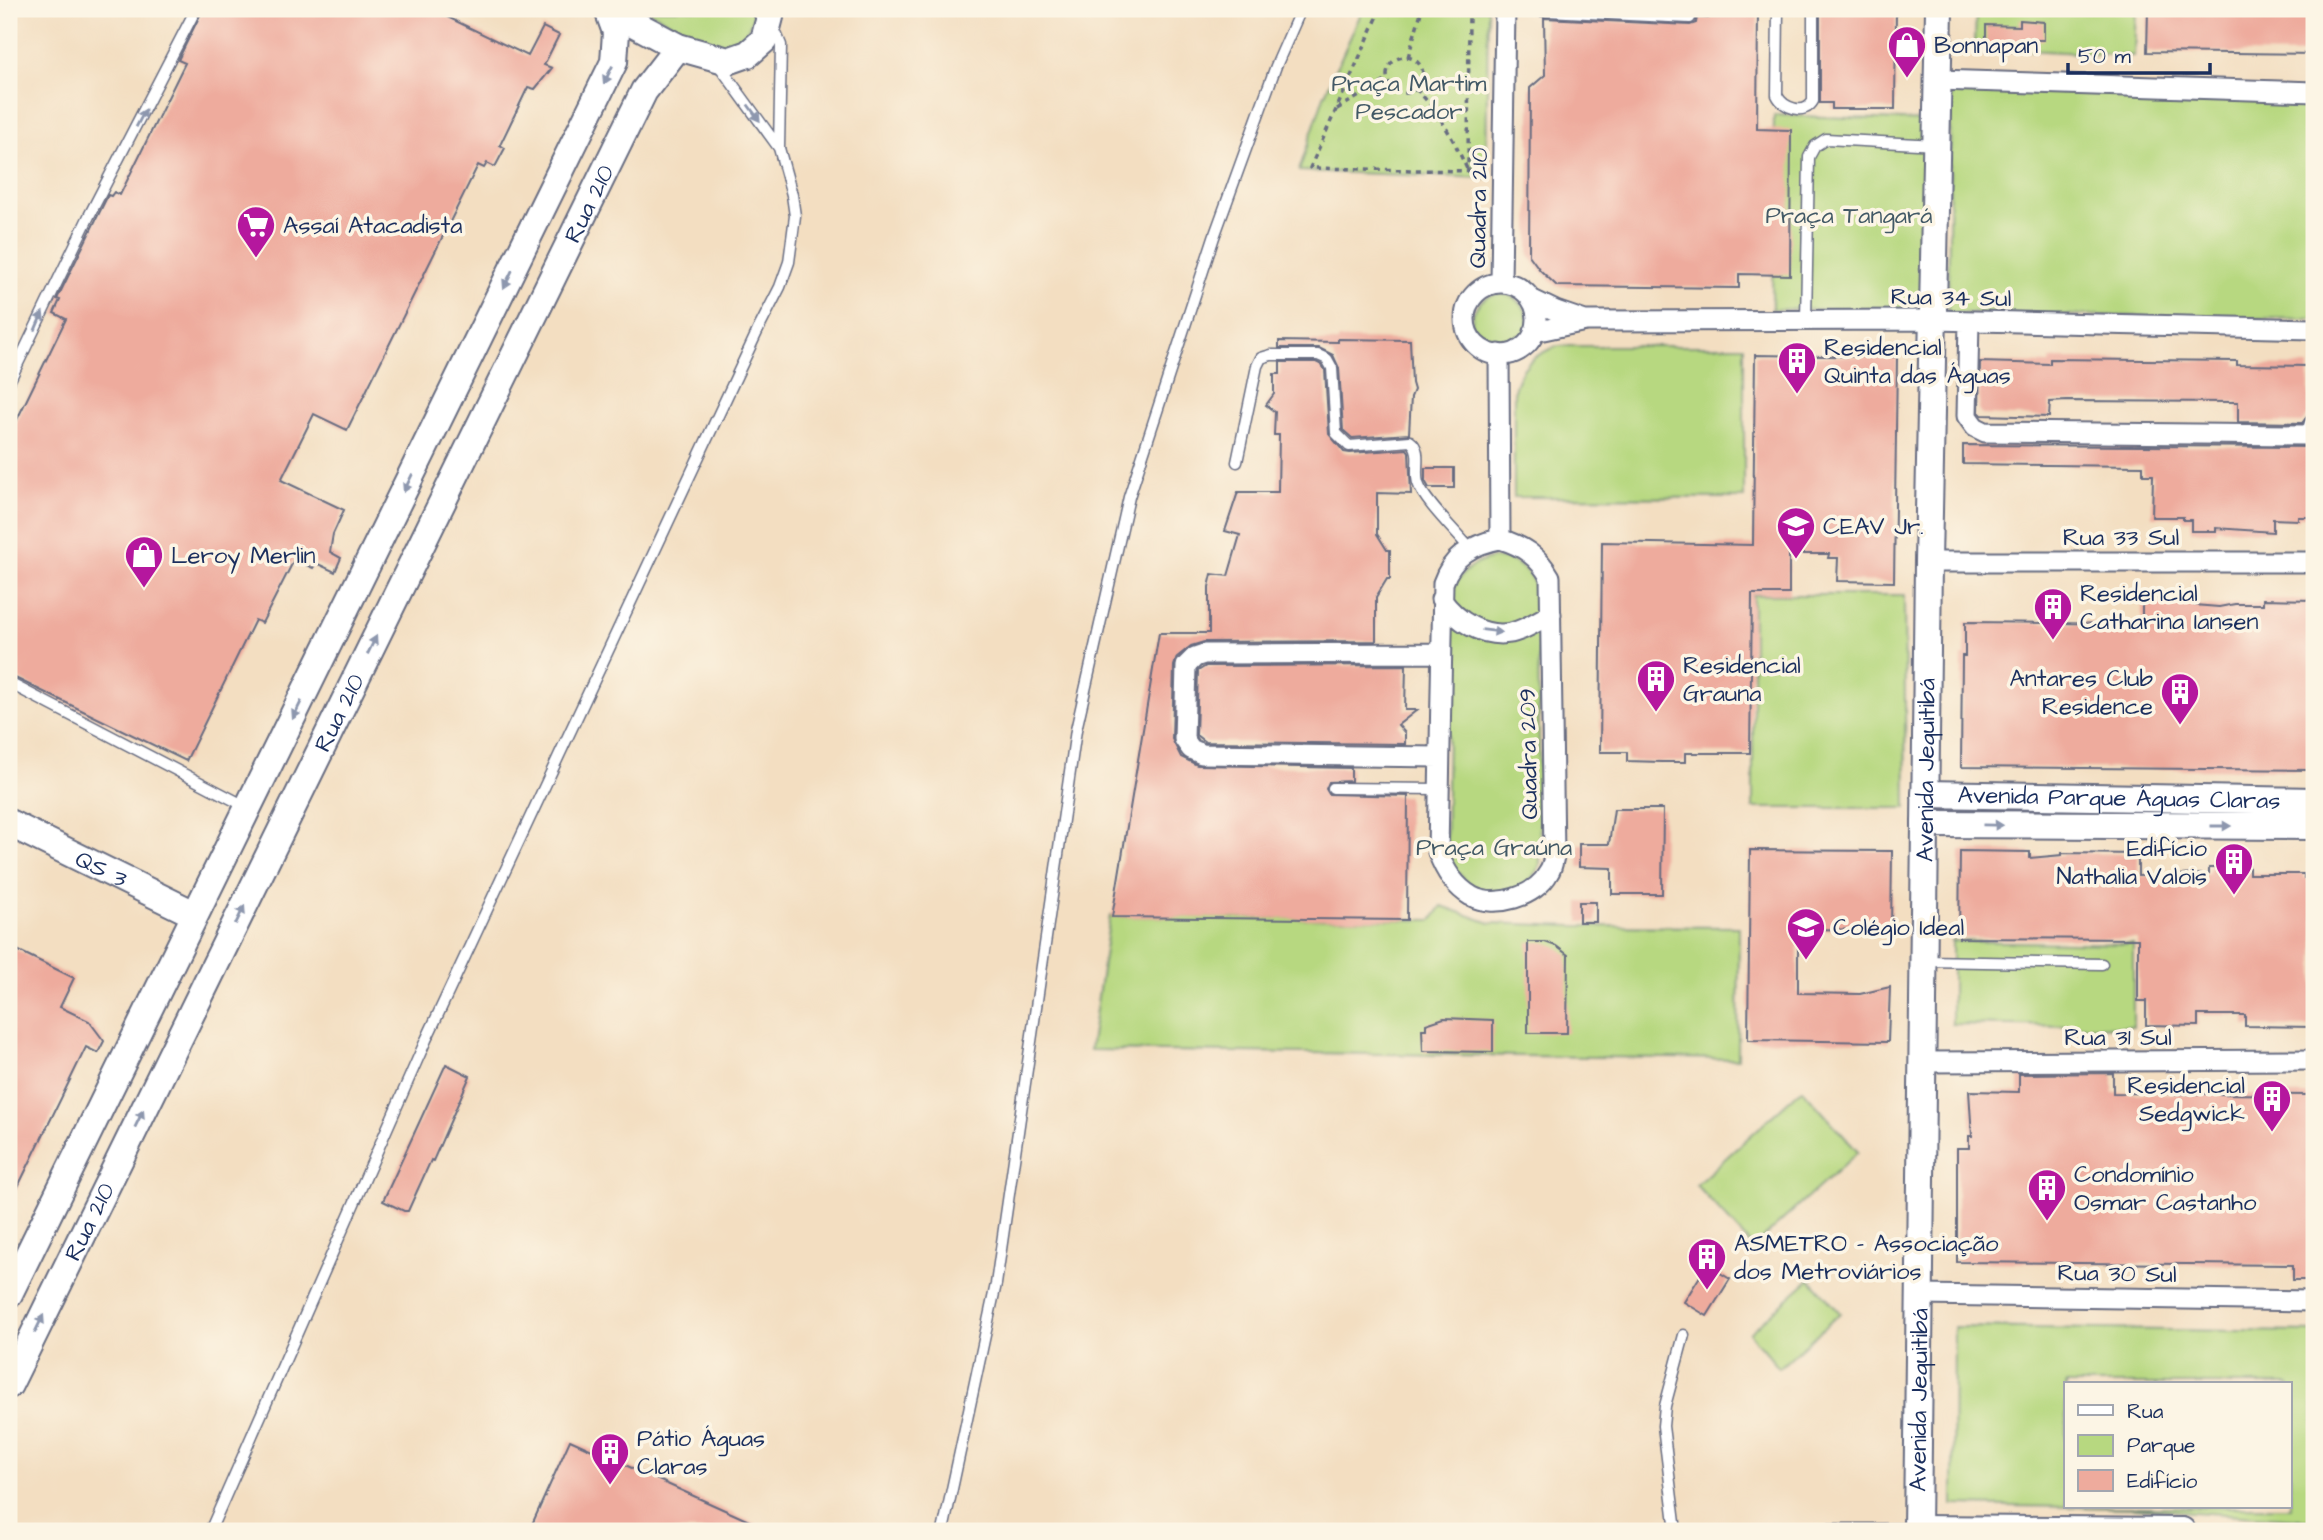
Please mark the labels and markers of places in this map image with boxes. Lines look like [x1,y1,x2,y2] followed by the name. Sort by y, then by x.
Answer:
[1886,24,1928,79] shop icon: Bonnapan
[1934,29,2038,63] place label: Bonnapan
[235,204,277,259] supermarket icon: Assaí Atacadista
[283,209,463,243] place label: Assaí Atacadista
[1824,331,2011,394] place label: Residencial Quinta das Águas
[1776,340,1818,395] building icon: Residencial Quinta das Águas
[1775,505,1817,560] school or university icon: CEAV Jr.
[1823,510,1924,544] place label: CEAV Jr.
[123,534,165,589] shop icon: Leroy Merlin
[171,539,316,574] place label: Leroy Merlin
[2080,577,2259,639] place label: Residencial Catharina Iansen
[2032,586,2074,641] building icon: Residencial Catharina Iansen
[1683,649,1801,711] place label: Residencial Grauna
[1635,658,1677,713] building icon: Residencial Grauna
[2009,662,2154,724] place label: Antares Club Residence
[2159,671,2201,726] building icon: Antares Club Residence
[2057,832,2208,894] place label: Edifício Nathalia Valois
[2213,841,2255,896] building icon: Edifício Nathalia Valois
[1785,906,1827,961] school or university icon: Colégio Ideal
[1833,911,1964,946] place label: Colégio Ideal
[2127,1069,2245,1132] place label: Residencial Sedgwick
[2251,1078,2293,1133] building icon: Residencial Sedgwick
[2074,1158,2257,1220] place label: Condomínio Osmar Castanho
[2026,1167,2068,1222] building icon: Condomínio Osmar Castanho
[1734,1227,1999,1289] place label: ASMETRO - Associação dos Metroviários
[1686,1236,1728,1291] building icon: ASMETRO - Associação dos Metroviários
[637,1422,765,1484] place label: Pátio Águas Claras
[589,1431,631,1486] building icon: Pátio Águas Claras

